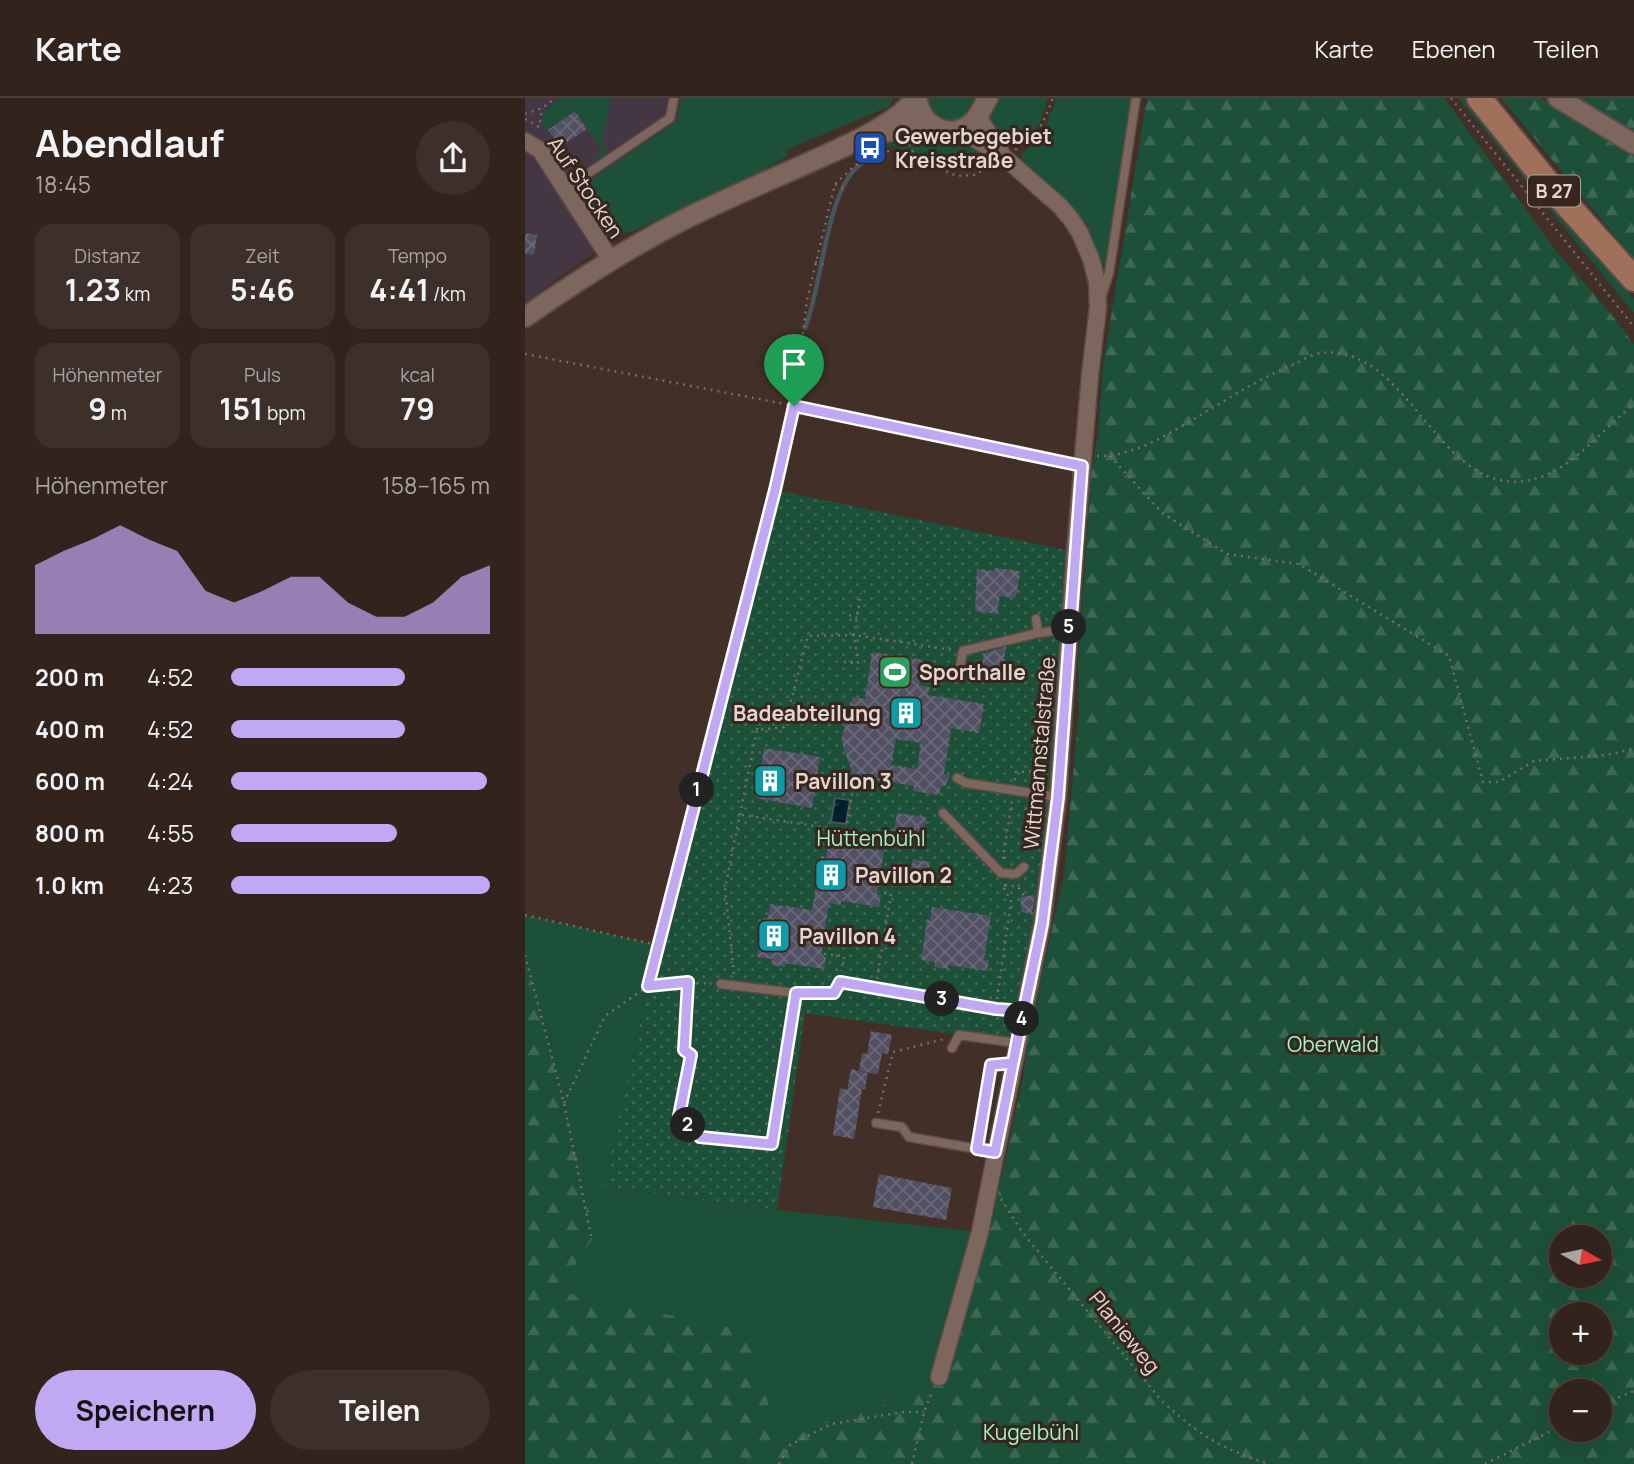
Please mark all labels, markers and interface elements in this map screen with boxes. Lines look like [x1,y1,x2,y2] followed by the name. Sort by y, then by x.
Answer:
[35,26,122,71] text: Karte
[1314,32,1374,65] text: Karte
[1412,32,1495,65] text: Ebenen
[1533,32,1599,65] text: Teilen
[35,116,224,168] text: Abendlauf
[416,121,490,195] button: share
[895,122,1052,174] place label: Gewerbegebiet Kreisstraße
[851,129,889,167] bus stop icon: Gewerbegebiet Kreisstraße
[542,131,630,243] street label: Auf Stocken
[35,168,91,200] text: 18:45
[1528,176,1580,206] road number: B 27
[74,243,141,269] text: Distanz
[245,243,280,269] text: Zeit
[388,243,447,269] text: Tempo
[65,269,121,310] text: 1.23
[230,269,295,310] text: 5:46
[369,269,429,310] text: 4:41
[121,281,150,307] text: km
[429,281,466,307] text: /km
[764,334,824,406] pin
[775,345,813,383] icon: arrive
[53,362,162,388] text: Höhenmeter
[244,362,281,388] text: Puls
[400,362,435,388] text: kcal
[88,388,107,429] text: 9
[219,388,263,429] text: 151
[400,388,435,429] text: 79
[107,400,127,426] text: m
[263,400,306,426] text: bpm
[35,469,168,501] text: Höhenmeter
[382,469,490,501] text: 158–165 m
[1051,610,1087,644] pin: 5
[1063,613,1074,639] text: 5
[876,653,914,691] sports icon: Sporthalle
[1017,656,1061,850] street label: Wittmannstalstraße
[919,658,1026,686] place label: Sporthalle
[35,661,104,693] text: 200 m
[147,661,193,693] text: 4:52
[887,694,925,732] building icon: Badeabteilung
[733,699,881,727] place label: Badeabteilung
[35,713,105,745] text: 400 m
[147,713,193,745] text: 4:52
[751,762,789,800] building icon: Pavillon 3
[35,765,105,797] text: 600 m
[147,765,194,797] text: 4:24
[795,767,892,795] place label: Pavillon 3
[679,772,715,808] pin: 1
[692,776,701,802] text: 1
[35,817,105,849] text: 800 m
[147,817,194,849] text: 4:55
[816,824,926,852] park label: Hüttenbühl
[812,856,850,894] building icon: Pavillon 2
[855,861,952,889] place label: Pavillon 2
[35,869,104,901] text: 1.0 km
[147,869,193,901] text: 4:23
[755,917,793,955] building icon: Pavillon 4
[799,922,896,950] place label: Pavillon 4
[925,982,959,1016] pin: 3
[936,985,947,1011] text: 3
[1005,1002,1039,1037] pin: 4
[1016,1005,1027,1031] text: 4
[1287,1030,1379,1058] park label: Oberwald
[671,1108,705,1142] pin: 2
[682,1111,693,1137] text: 2
[1549,1225,1612,1288] north arrow
[1549,1225,1612,1442] map controls
[1083,1285,1167,1379] street label: Planieweg
[1549,1302,1612,1365] button: +
[35,1370,256,1450] button: Speichern
[270,1370,490,1450] button: Teilen
[1549,1379,1612,1442] button: −
[983,1418,1079,1446] park label: Kugelbühl

